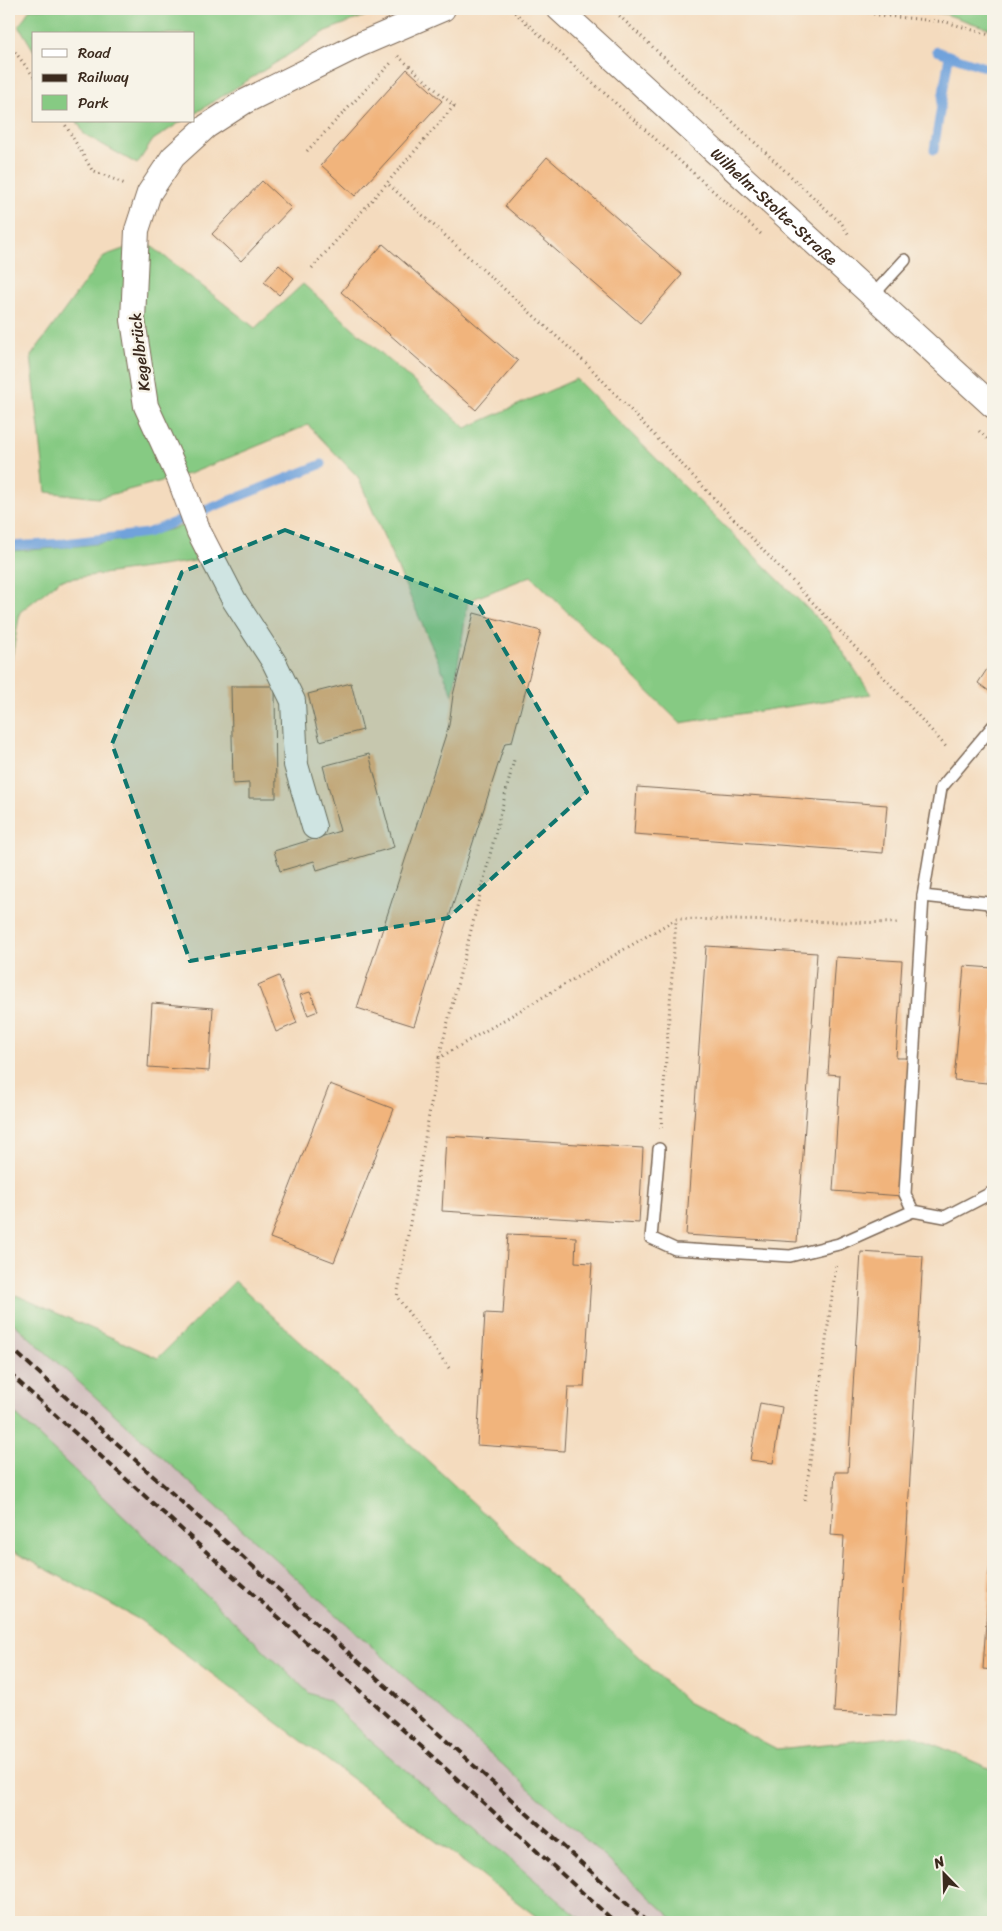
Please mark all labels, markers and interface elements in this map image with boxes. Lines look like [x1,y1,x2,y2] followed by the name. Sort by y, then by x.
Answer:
[32,32,195,122] legend
[78,40,111,66] text: Road
[78,64,129,90] text: Railway
[78,90,109,116] text: Park
[703,140,845,273] street label: Wilhelm-Stolte-Straße
[120,311,159,393] street label: Kegelbrück
[920,1848,970,1898] north arrow
[929,1849,949,1876] text: N

